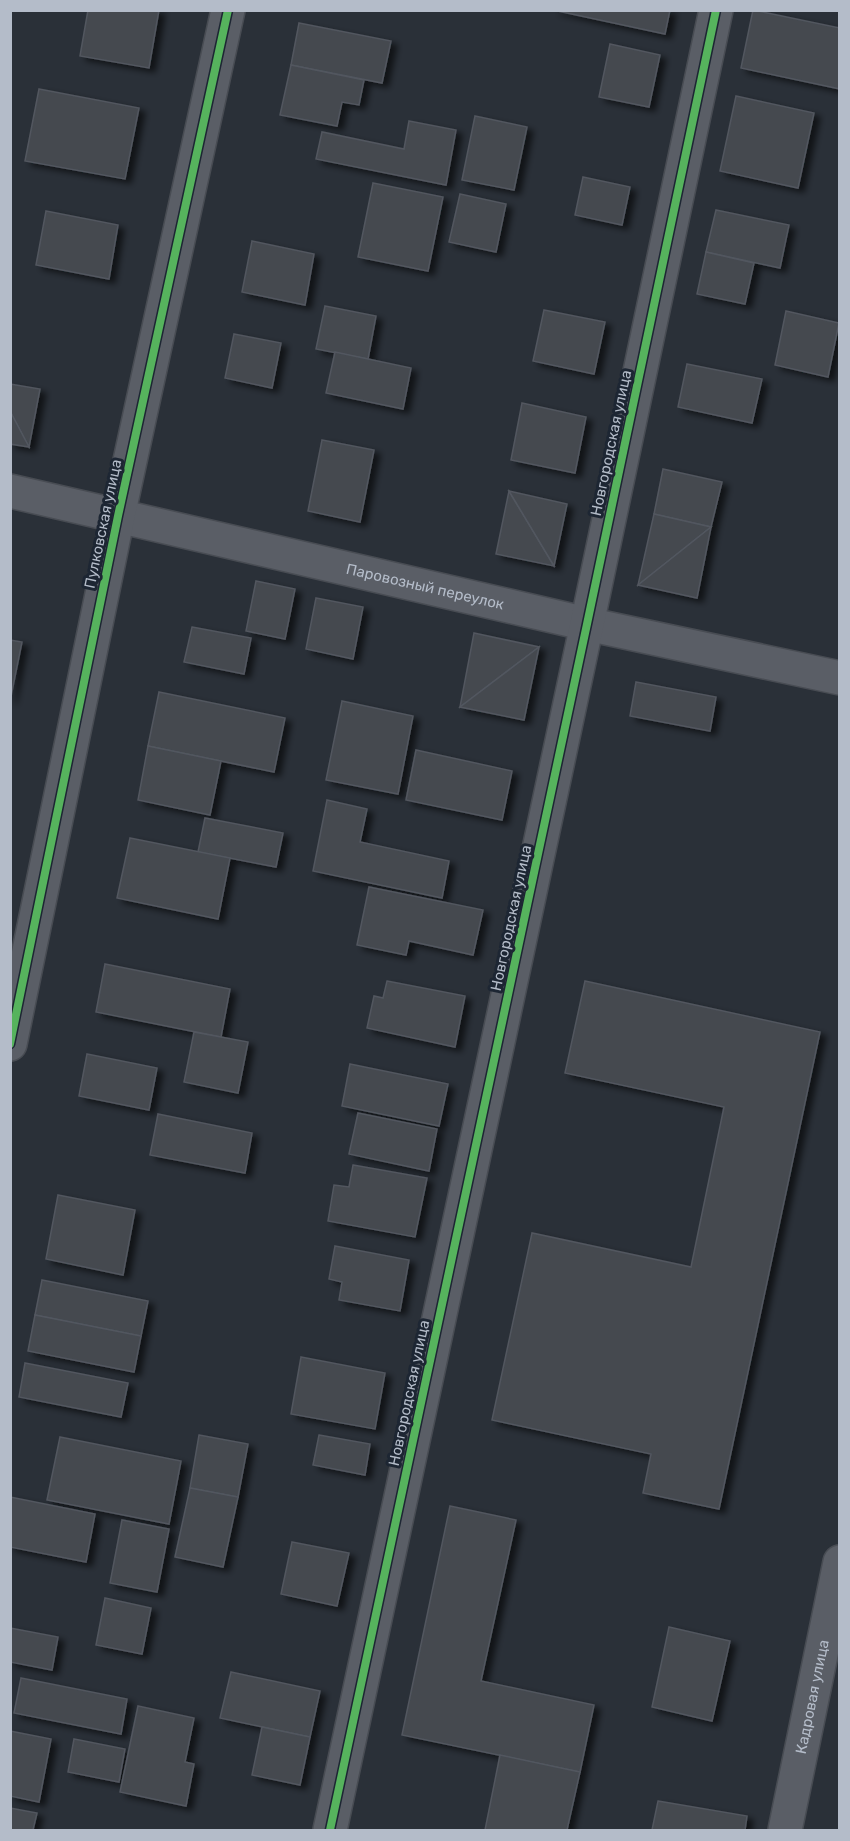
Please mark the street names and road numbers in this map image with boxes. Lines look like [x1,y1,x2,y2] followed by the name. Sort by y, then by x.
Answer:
[587,368,635,518] street label: Новгородская улица
[81,458,125,590] street label: Пулковская улица
[344,560,506,614] street label: Паровозный переулок
[487,843,535,993] street label: Новгородская улица
[385,1318,433,1468] street label: Новгородская улица
[792,1638,833,1756] street label: Кадровая улица

